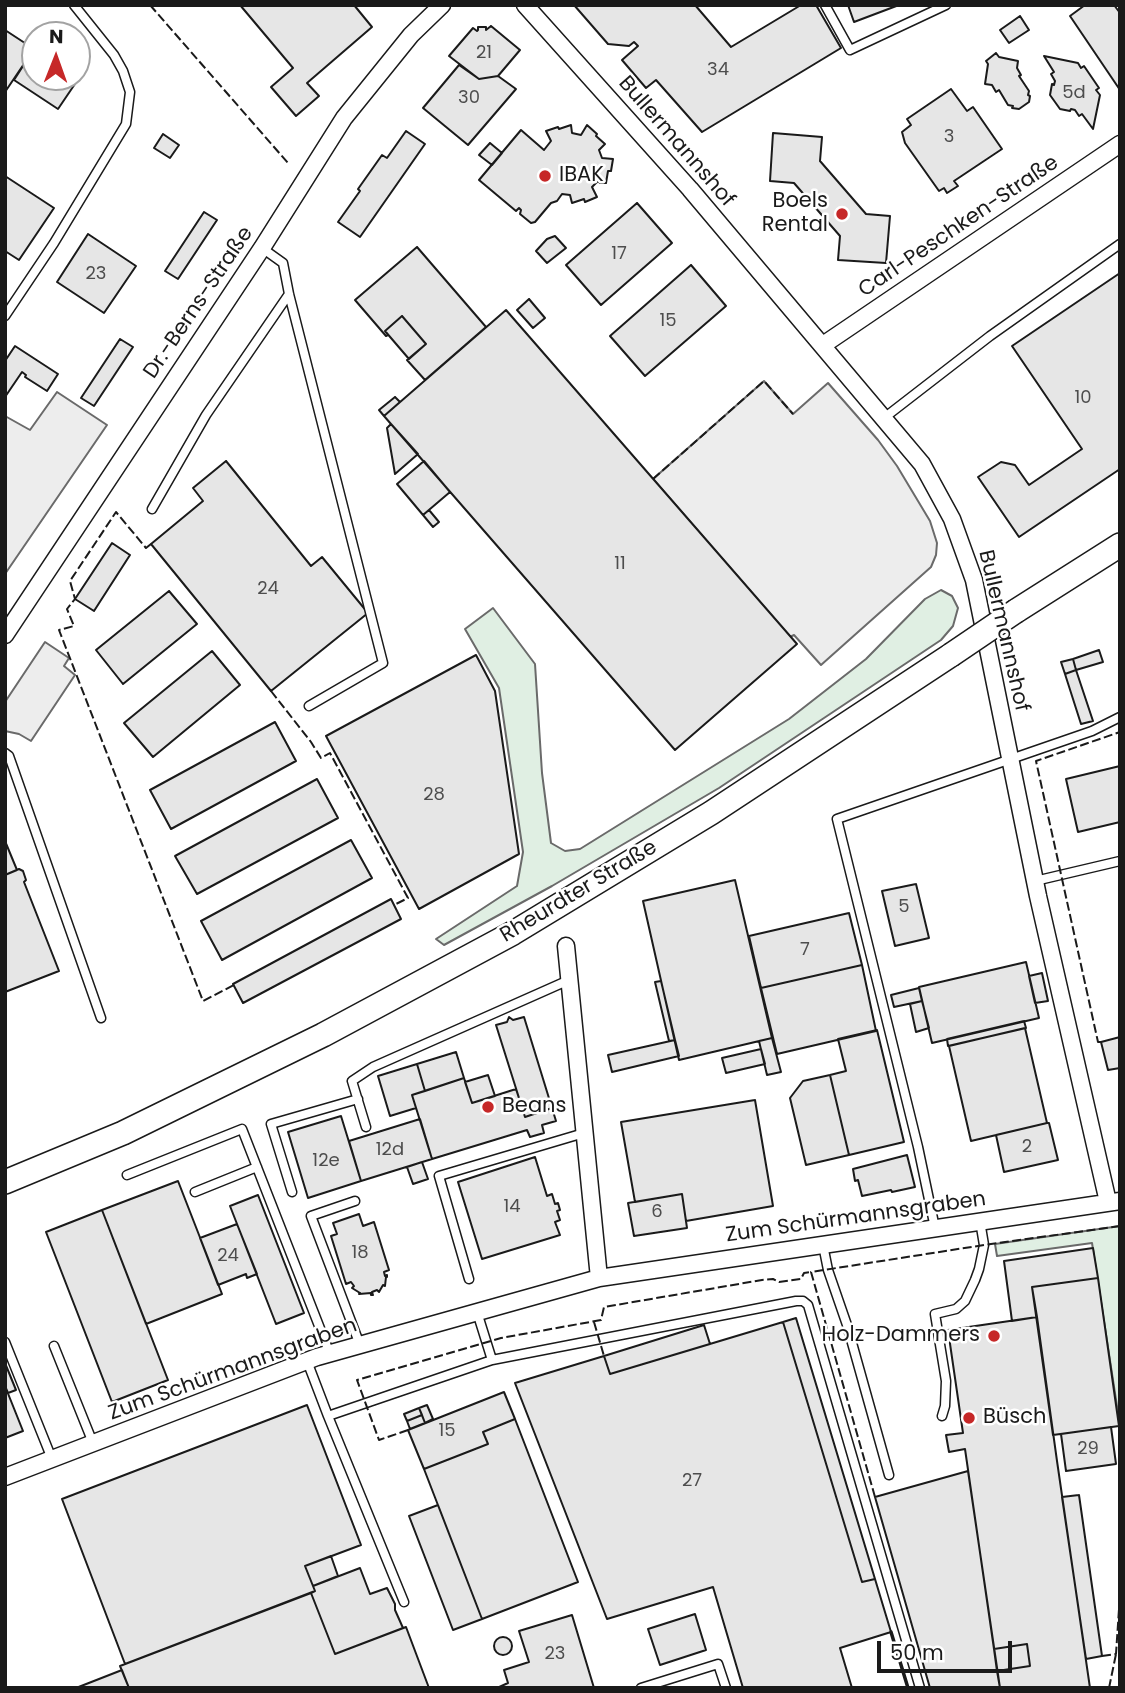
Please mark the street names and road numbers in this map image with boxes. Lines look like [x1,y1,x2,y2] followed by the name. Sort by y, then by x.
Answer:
[612,71,740,213] street label: Bullermannshof
[854,151,1064,303] street label: Carl-Peschken-Straße
[139,222,259,384] street label: Dr.-Berns-Straße
[972,548,1034,714] street label: Bullermannshof
[496,835,662,949] street label: Rheurdter Straße
[724,1187,988,1249] street label: Zum Schürmannsgraben
[105,1313,361,1427] street label: Zum Schürmannsgraben

